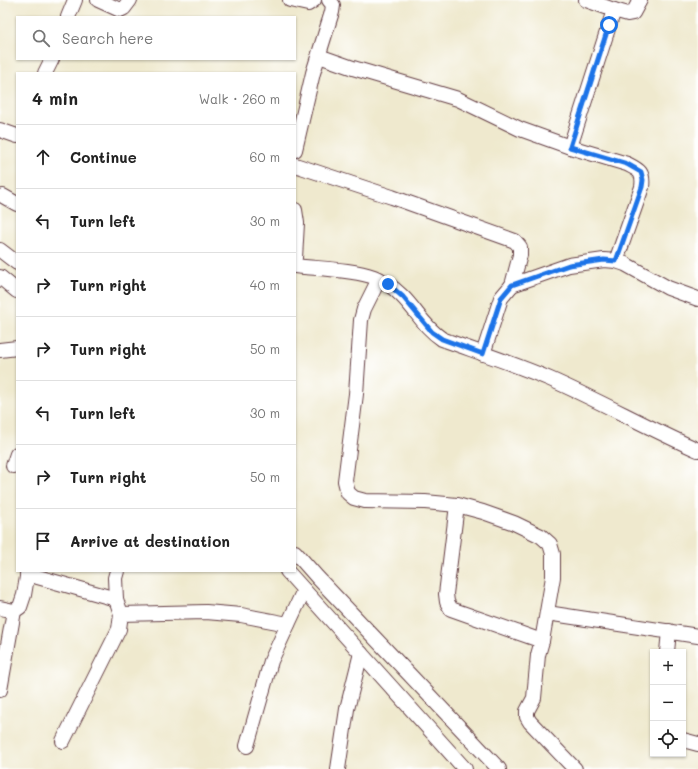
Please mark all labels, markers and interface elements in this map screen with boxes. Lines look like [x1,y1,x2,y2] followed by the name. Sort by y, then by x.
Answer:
[16,16,296,60] search box
[600,16,618,34] route start
[30,27,52,49] icon: search
[62,28,153,48] text: Search here
[32,87,78,109] text: 4 min
[199,90,280,107] text: Walk · 260 m
[32,146,54,168] icon: ahead
[70,147,137,167] text: Continue
[250,148,280,165] text: 60 m
[32,210,54,232] icon: left
[70,211,135,231] text: Turn left
[250,212,280,229] text: 30 m
[32,274,54,296] icon: right
[70,275,147,295] text: Turn right
[379,275,397,293] route end
[250,276,280,293] text: 40 m
[32,338,54,360] icon: right
[70,339,147,359] text: Turn right
[250,340,280,357] text: 50 m
[32,402,54,424] icon: left
[70,403,135,423] text: Turn left
[250,404,280,421] text: 30 m
[32,466,54,488] icon: right
[70,467,147,487] text: Turn right
[250,468,280,485] text: 50 m
[32,530,54,552] icon: arrive
[70,531,230,551] text: Arrive at destination
[650,649,686,757] map controls
[650,649,686,685] button: +
[650,685,686,721] button: −
[650,721,686,757] button: locate

